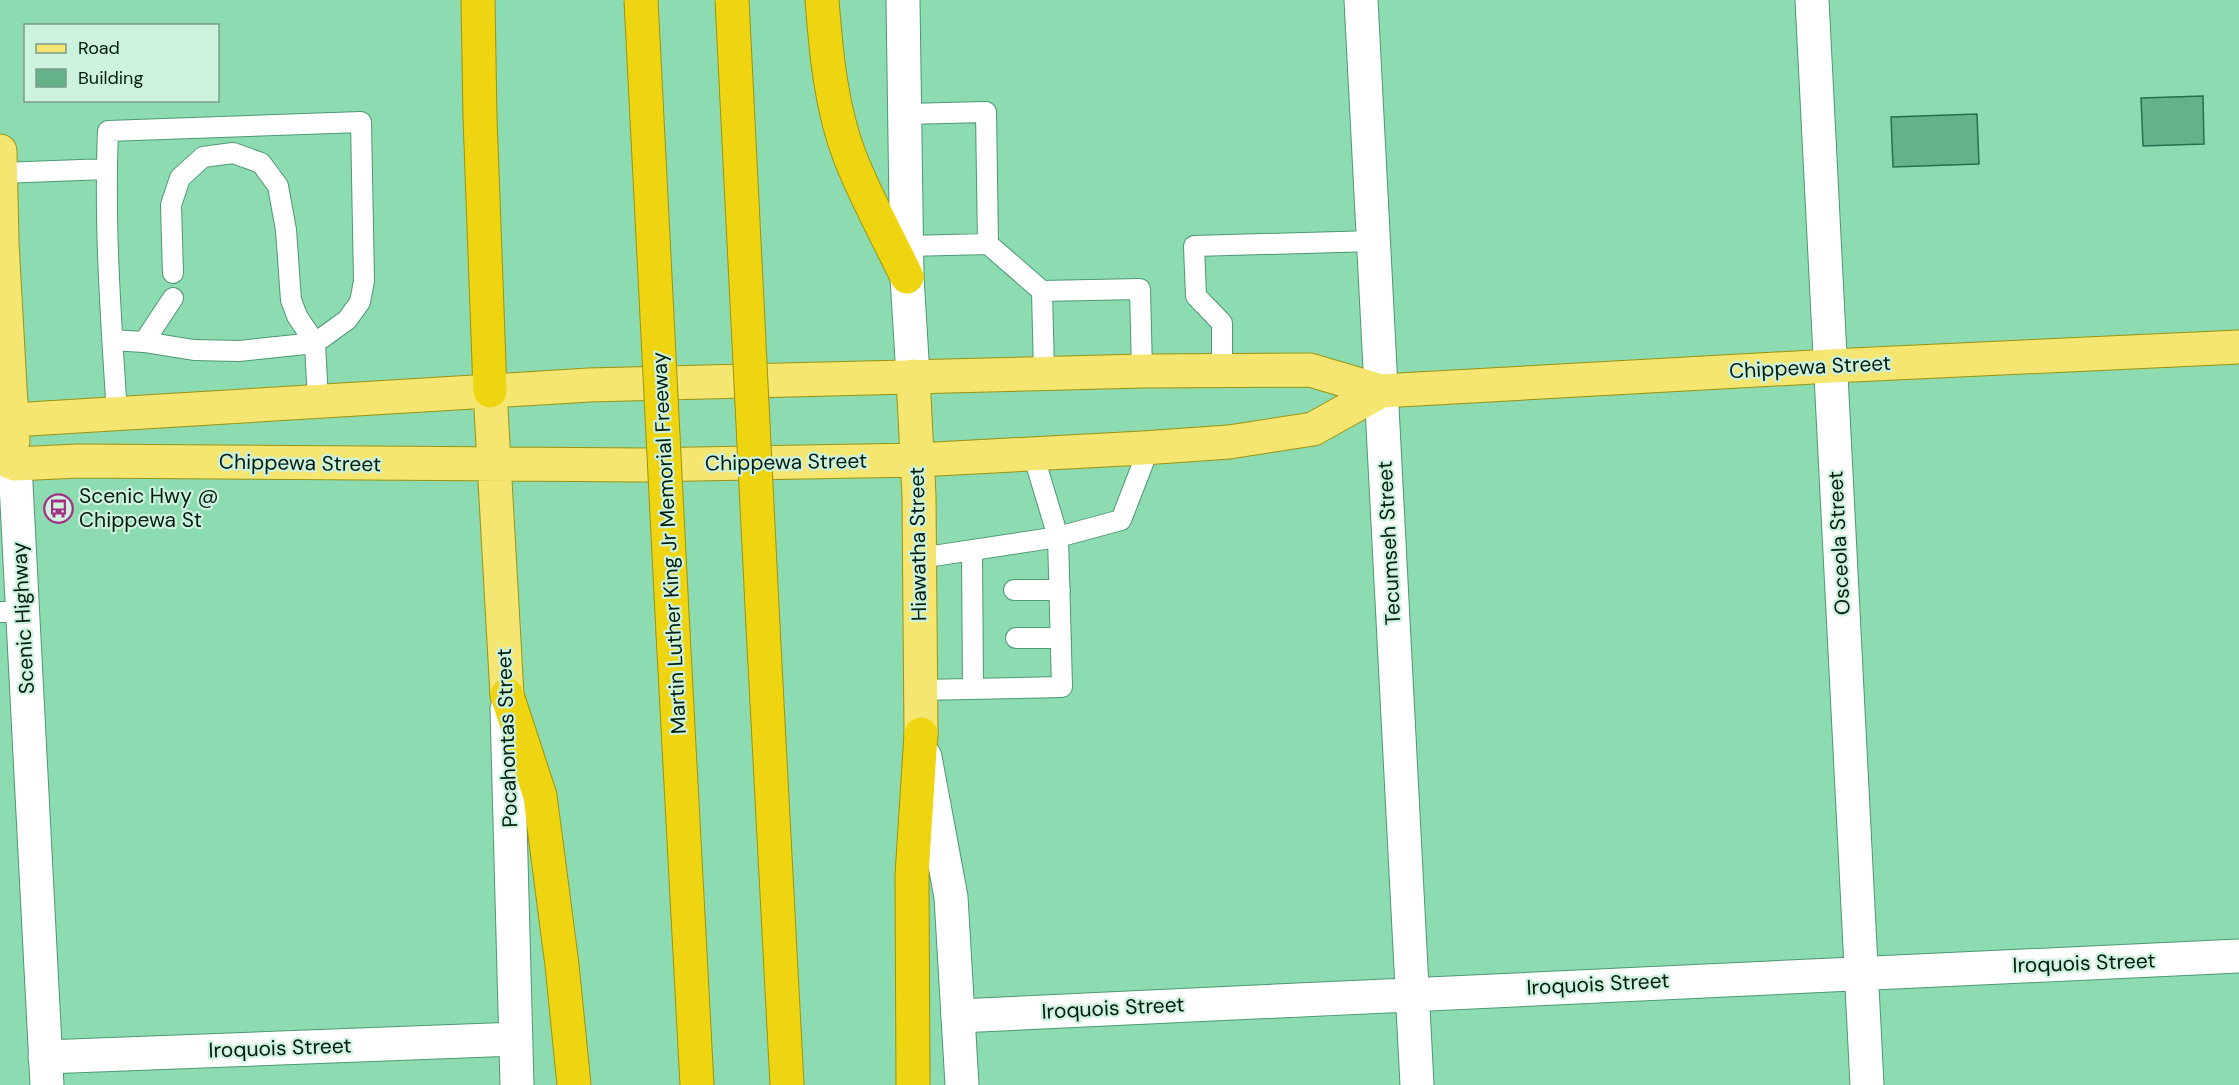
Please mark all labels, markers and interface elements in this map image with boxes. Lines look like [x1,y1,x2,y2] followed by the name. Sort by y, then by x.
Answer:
[24,24,219,102] legend
[78,36,120,60] text: Road
[78,66,143,90] text: Building
[1728,349,1892,385] street label: Chippewa Street
[645,351,693,735] street label: Martin Luther King Jr Memorial Freeway
[705,447,867,477] street label: Chippewa Street
[219,448,381,478] street label: Chippewa Street
[1371,460,1407,626] street label: Tecumseh Street
[903,467,933,621] street label: Hiawatha Street
[1821,470,1857,616] street label: Osceola Street
[79,482,219,534] place label: Scenic Hwy @ Chippewa St
[42,492,74,524] bus stop icon: Scenic Hwy @ Chippewa St
[5,541,41,695] street label: Scenic Highway
[490,648,524,828] street label: Pocahontas Street
[2012,947,2156,979] street label: Iroquois Street
[1526,966,1670,1002] street label: Iroquois Street
[1041,990,1185,1026] street label: Iroquois Street
[208,1032,352,1064] street label: Iroquois Street

